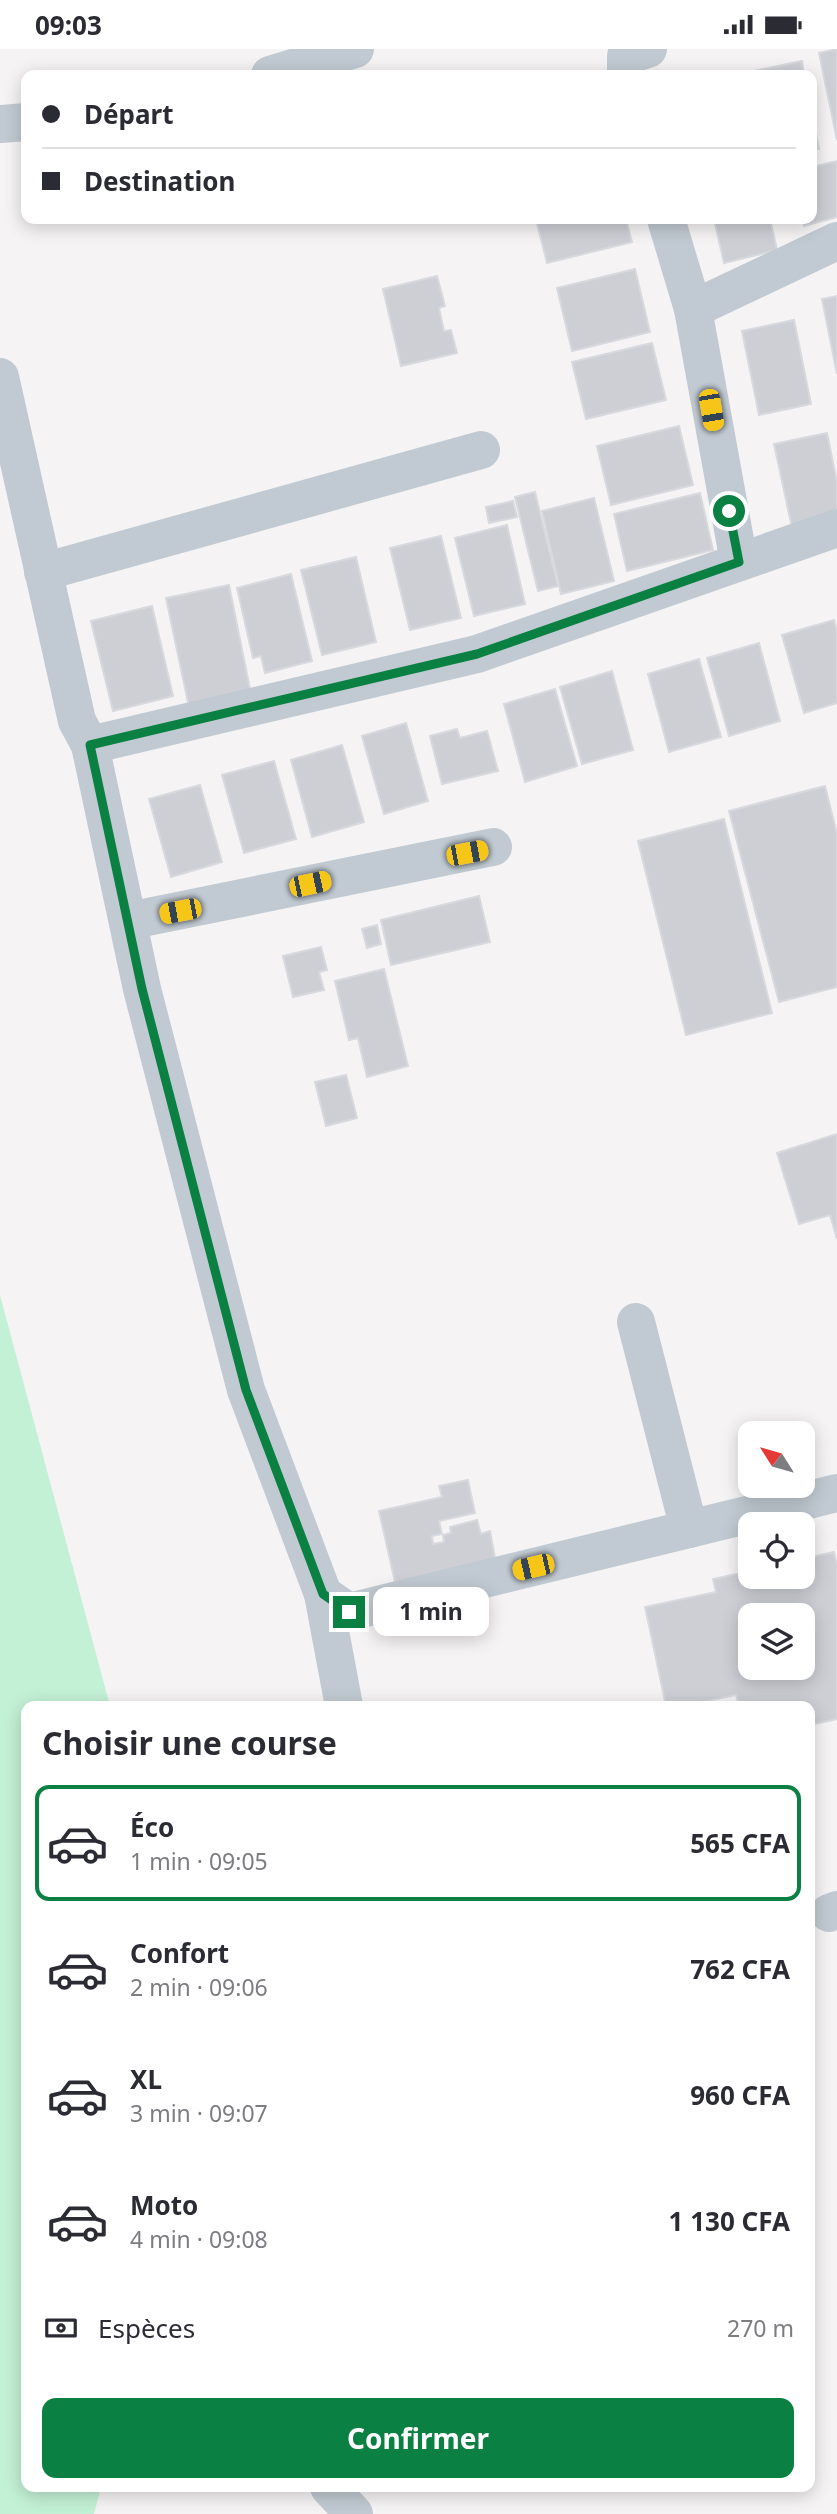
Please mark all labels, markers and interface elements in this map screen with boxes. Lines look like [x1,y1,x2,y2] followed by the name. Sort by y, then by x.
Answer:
[35,7,102,43] text: 09:03
[84,96,173,132] text: Départ
[84,163,235,199] text: Destination
[698,387,725,433] car
[713,495,745,527] route start
[445,839,490,867] car
[288,869,333,899] car
[158,897,203,925] car
[738,1421,816,1498] north arrow
[738,1421,815,1680] map controls
[738,1512,815,1589] button: locate
[511,1552,556,1582] car
[374,1587,489,1637] callout: 1 min
[399,1595,463,1627] text: 1 min
[333,1596,365,1628] route end
[738,1603,815,1680] button: layers
[42,1721,337,1764] text: Choisir une course
[130,1809,174,1845] text: Éco
[46,1812,109,1875] icon: car
[690,1825,790,1861] text: 565 CFA
[130,1845,268,1877] text: 1 min · 09:05
[130,1935,229,1971] text: Confort
[46,1938,109,2001] icon: car
[690,1951,790,1987] text: 762 CFA
[130,1971,268,2003] text: 2 min · 09:06
[130,2061,162,2097] text: XL
[46,2064,109,2127] icon: car
[690,2077,790,2113] text: 960 CFA
[130,2097,268,2129] text: 3 min · 09:07
[130,2187,198,2223] text: Moto
[46,2190,109,2253] icon: car
[669,2203,790,2239] text: 1 130 CFA
[130,2223,268,2255] text: 4 min · 09:08
[42,2309,80,2347] icon: cash
[98,2310,195,2346] text: Espèces
[727,2312,794,2344] text: 270 m
[42,2398,794,2478] button: Confirmer

